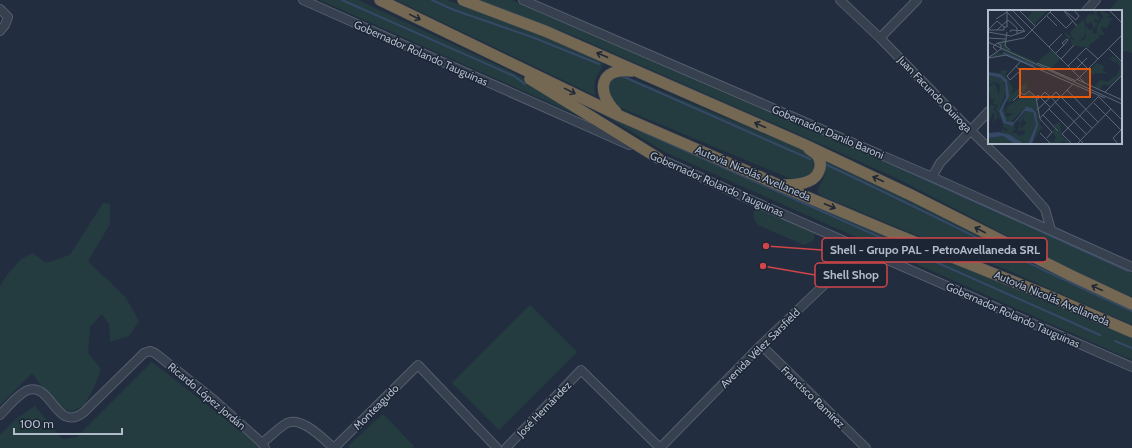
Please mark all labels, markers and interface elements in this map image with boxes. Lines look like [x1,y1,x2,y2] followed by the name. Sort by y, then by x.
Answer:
[988,10,1122,144] inset map
[409,14,421,21] one-way arrow
[352,17,491,89] street label: Gobernador Rolando Tauguinas
[597,51,609,59] one-way arrow
[894,52,976,136] street label: Juan Facundo Quiroga
[564,88,576,95] one-way arrow
[770,102,886,162] street label: Gobernador Danilo Baroni
[754,121,766,128] one-way arrow
[693,142,814,204] street label: Autovía Nicolás Avellaneda
[648,148,787,220] street label: Gobernador Rolando Tauguinas
[872,175,884,182] one-way arrow
[823,203,835,210] one-way arrow
[975,226,987,233] one-way arrow
[822,238,1047,262] callout: Shell - Grupo PAL - PetroAvellaneda SRL
[830,242,1040,257] text: Shell - Grupo PAL - PetroAvellaneda SRL
[815,263,887,287] callout: Shell Shop
[823,267,879,282] text: Shell Shop
[992,267,1113,329] street label: Autovía Nicolás Avellaneda
[944,279,1083,351] street label: Gobernador Rolando Tauguinas
[1091,284,1103,291] one-way arrow
[717,305,803,391] street label: Avenida Vélez Sarsfield
[165,359,249,433] street label: Ricardo López Jordán
[778,363,848,431] street label: Francisco Ramírez
[513,378,574,441] street label: José Hernández
[350,381,402,433] street label: Monteagudo
[14,410,122,436] scale bar
[20,416,54,431] text: 100 m

